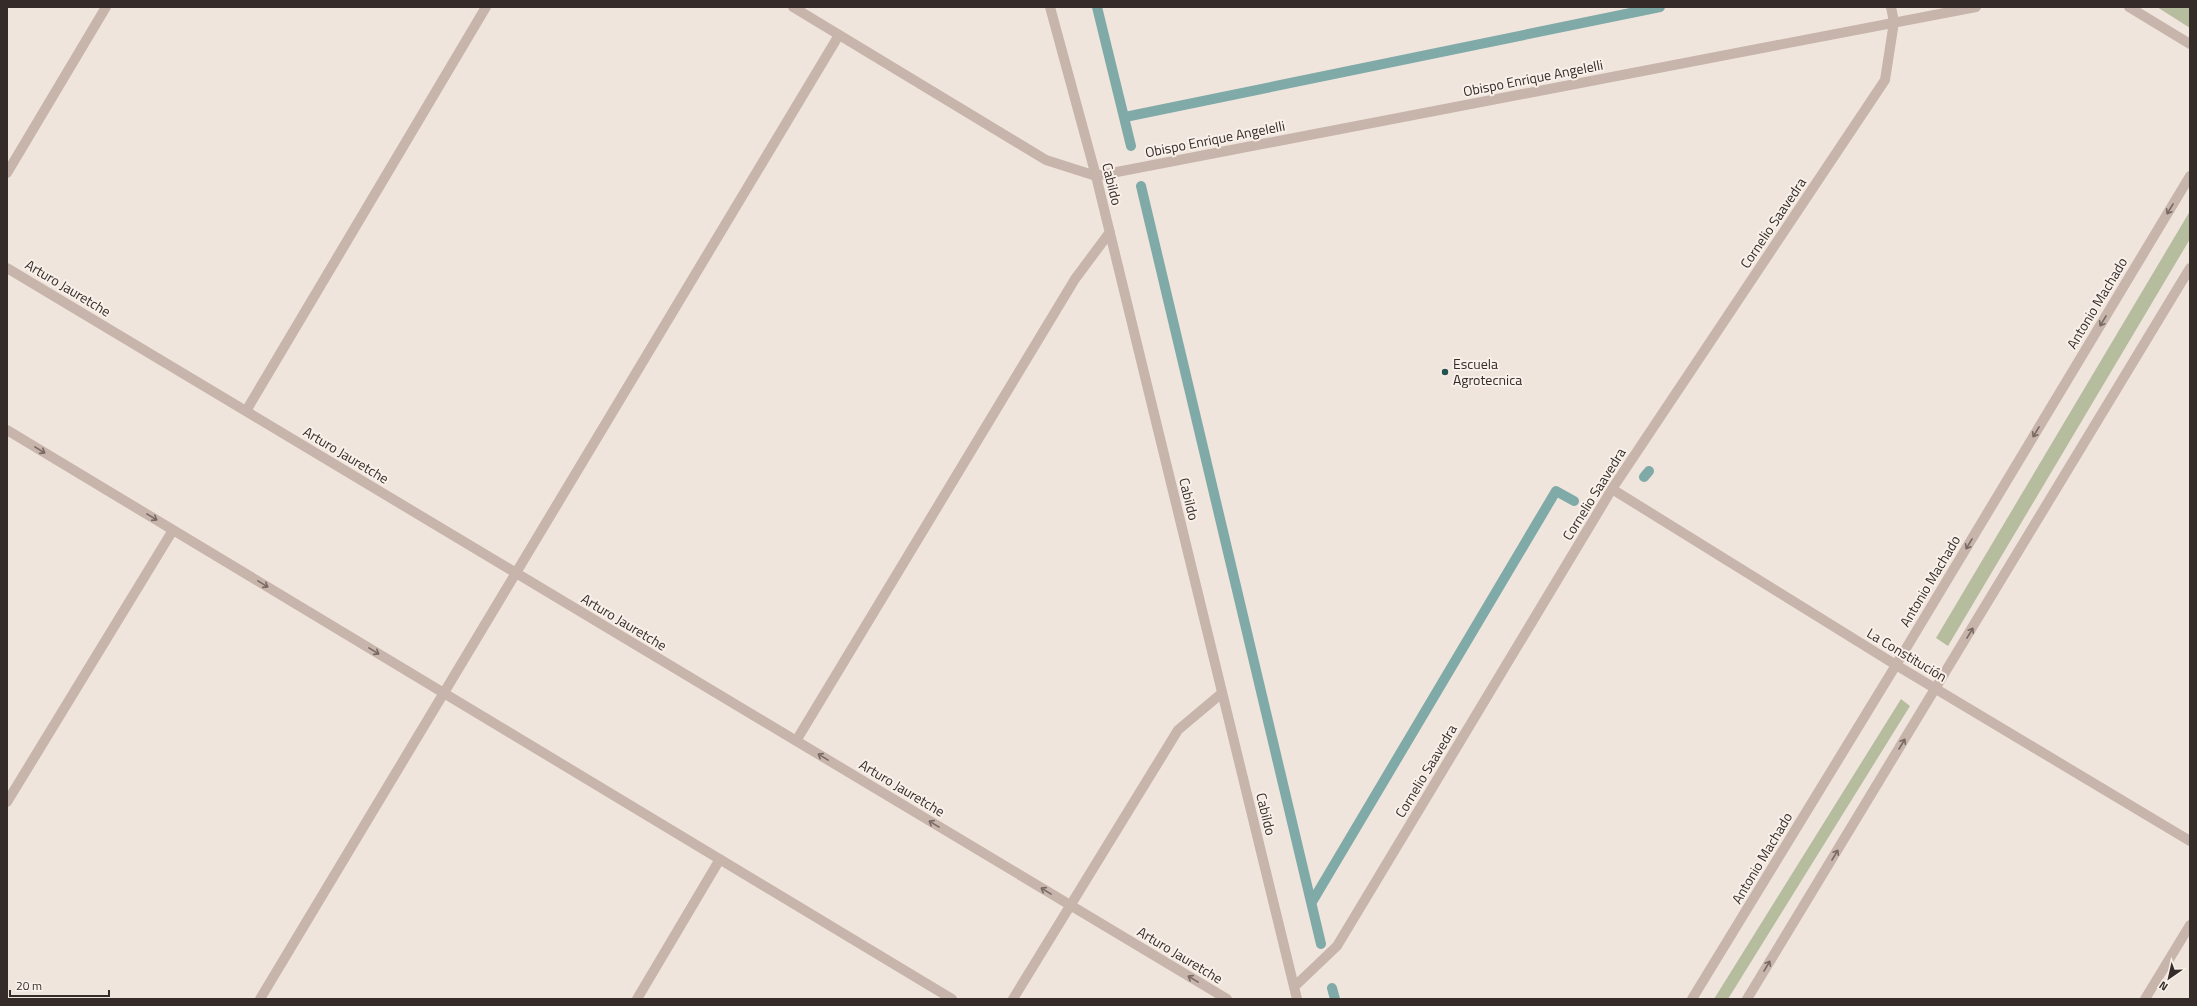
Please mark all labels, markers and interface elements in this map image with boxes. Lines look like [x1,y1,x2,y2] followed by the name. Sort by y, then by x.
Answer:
[1461,54,1605,101] street label: Obispo Enrique Angelelli
[1143,115,1287,162] street label: Obispo Enrique Angelelli
[1097,160,1128,207] street label: Cabildo
[1734,173,1811,272] street label: Cornelio Saavedra
[2166,203,2174,214] one-way arrow
[2061,253,2132,352] street label: Antonio Machado
[21,254,115,321] street label: Arturo Jauretche
[2099,315,2107,326] one-way arrow
[1453,353,1522,390] place label: Escuela Agrotecnica
[1440,367,1450,377] marker: Escuela Agrotecnica
[299,421,393,488] street label: Arturo Jauretche
[2032,426,2040,437] one-way arrow
[1557,443,1630,544] street label: Cornelio Saavedra
[34,447,46,455] one-way arrow
[1174,475,1205,522] street label: Cabildo
[146,514,158,522] one-way arrow
[1894,531,1965,630] street label: Antonio Machado
[1965,538,1973,549] one-way arrow
[257,581,269,589] one-way arrow
[577,588,671,655] street label: Arturo Jauretche
[1863,622,1951,687] street label: La Constitución
[1966,627,1974,639] one-way arrow
[368,648,380,656] one-way arrow
[1389,720,1462,821] street label: Cornelio Saavedra
[1899,738,1907,750] one-way arrow
[817,753,829,761] one-way arrow
[855,754,949,821] street label: Arturo Jauretche
[1251,790,1282,837] street label: Cabildo
[1726,808,1797,907] street label: Antonio Machado
[928,819,940,827] one-way arrow
[1831,849,1839,861] one-way arrow
[1040,886,1052,894] one-way arrow
[1133,921,1227,988] street label: Arturo Jauretche
[2149,958,2189,998] north arrow
[1763,960,1771,972] one-way arrow
[10,972,109,998] scale bar
[1188,975,1199,983] one-way arrow
[16,976,42,995] text: 20 m
[2156,978,2171,995] text: N

